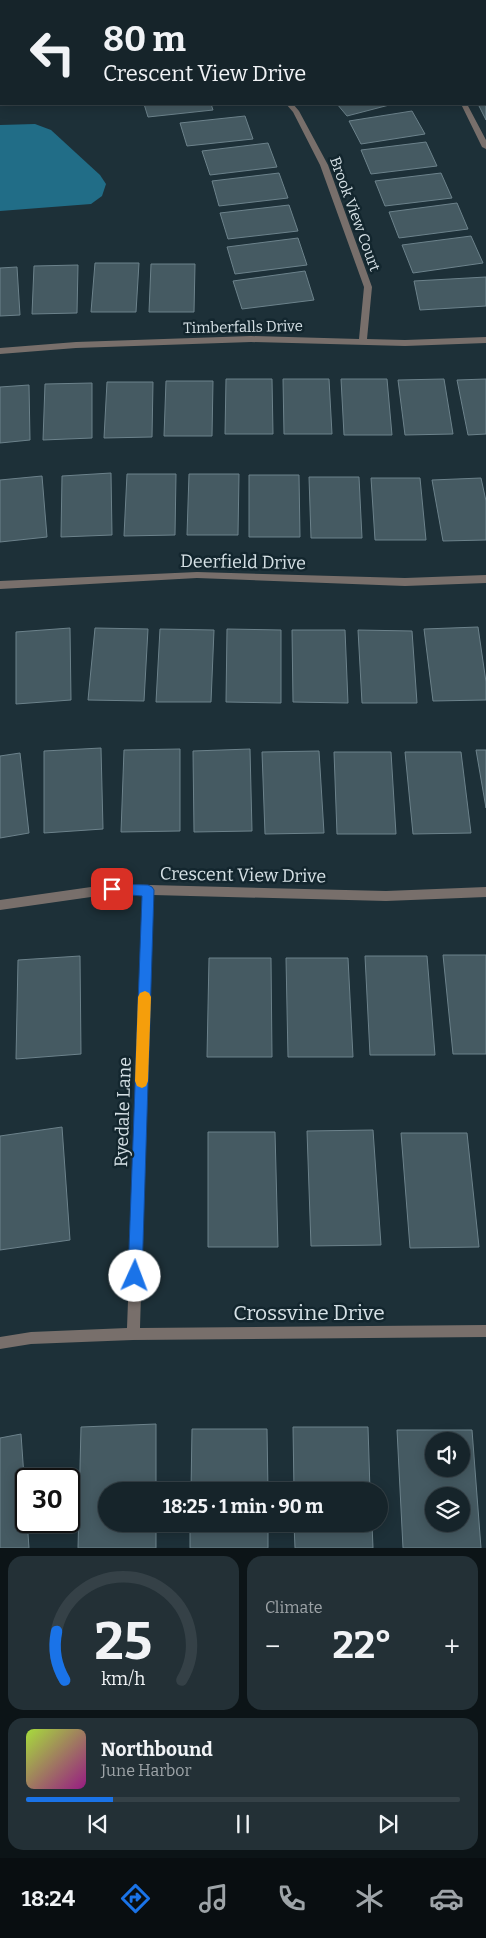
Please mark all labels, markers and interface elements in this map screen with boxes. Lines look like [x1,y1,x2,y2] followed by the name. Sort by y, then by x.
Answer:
[103,18,186,60] text: 80 m
[20,20,85,85] icon: left
[103,60,306,87] text: Crescent View Drive
[326,154,384,274] street label: Brook View Court
[183,317,303,337] street label: Timberfalls Drive
[180,550,306,574] street label: Deerfield Drive
[160,863,326,887] street label: Crescent View Drive
[91,868,133,910] pin
[98,875,126,903] icon: arrive
[110,1057,136,1167] street label: Ryedale Lane
[108,1249,160,1301] position arrow
[233,1300,385,1326] street label: Crossvine Drive
[425,1432,470,1532] map controls
[425,1432,470,1477] button: sound
[15,1468,80,1533] speed limit sign: 30
[425,1487,470,1532] button: layers
[163,1495,323,1518] text: 18:25 · 1 min · 90 m
[265,1598,323,1617] text: Climate
[95,1610,152,1673] text: 25
[332,1622,392,1668] text: 22°
[265,1630,280,1663] text: −
[444,1630,460,1663] text: +
[101,1668,146,1690] text: km/h
[101,1738,213,1761] text: Northbound
[101,1761,192,1780] text: June Harbor
[84,1810,112,1838] icon: previous
[229,1810,257,1838] icon: pause
[374,1810,402,1838] icon: next
[118,1881,153,1916] icon: directions
[196,1881,231,1916] icon: music
[274,1881,309,1916] icon: phone
[352,1881,387,1916] icon: climate
[429,1881,464,1916] icon: car
[21,1885,75,1912] text: 18:24

